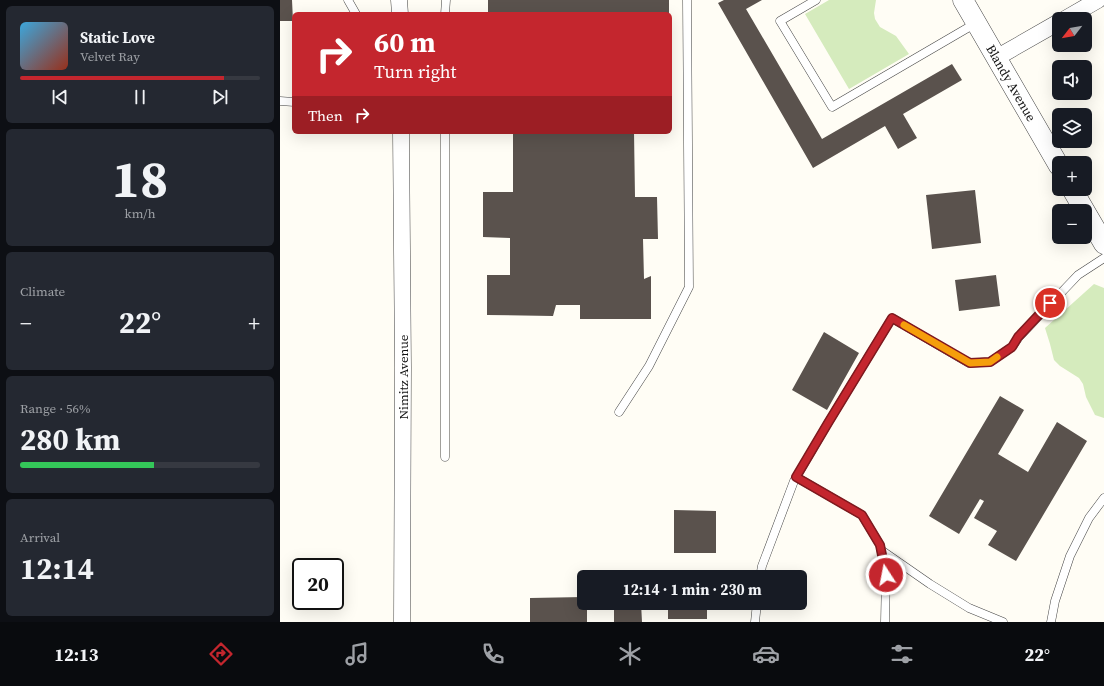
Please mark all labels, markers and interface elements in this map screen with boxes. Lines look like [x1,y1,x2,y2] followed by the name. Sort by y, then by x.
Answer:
[1052,12,1092,52] north arrow
[1052,12,1092,244] map controls
[374,23,436,61] text: 60 m
[80,27,155,48] text: Static Love
[308,28,360,80] icon: right
[982,42,1040,125] street label: Blandy Avenue
[80,48,140,65] text: Velvet Ray
[374,59,456,84] text: Turn right
[1052,60,1092,100] button: sound
[49,86,71,108] icon: previous
[129,86,151,108] icon: pause
[209,86,231,108] icon: next
[351,104,373,126] icon: right
[308,105,343,126] text: Then
[1052,108,1092,148] button: layers
[112,143,168,214] text: 18
[1052,156,1092,196] button: +
[1052,204,1092,244] button: −
[125,205,155,222] text: km/h
[20,283,65,300] text: Climate
[1033,286,1067,320] pin
[1039,292,1061,314] icon: arrive
[119,302,161,343] text: 22°
[20,308,32,338] text: −
[248,308,260,338] text: +
[395,334,412,419] street label: Nimitz Avenue
[20,400,91,417] text: Range · 56%
[20,419,120,460] text: 280 km
[20,529,60,546] text: Arrival
[20,548,94,589] text: 12:14
[865,554,907,596] position arrow
[292,558,344,610] speed limit sign: 20
[623,579,762,600] text: 12:14 · 1 min · 230 m
[207,640,235,668] icon: directions
[343,640,371,668] icon: music
[479,640,507,668] icon: phone
[616,640,644,668] icon: climate
[752,640,780,668] icon: car
[888,640,916,668] icon: filters
[54,642,99,667] text: 12:13
[1024,642,1050,667] text: 22°

